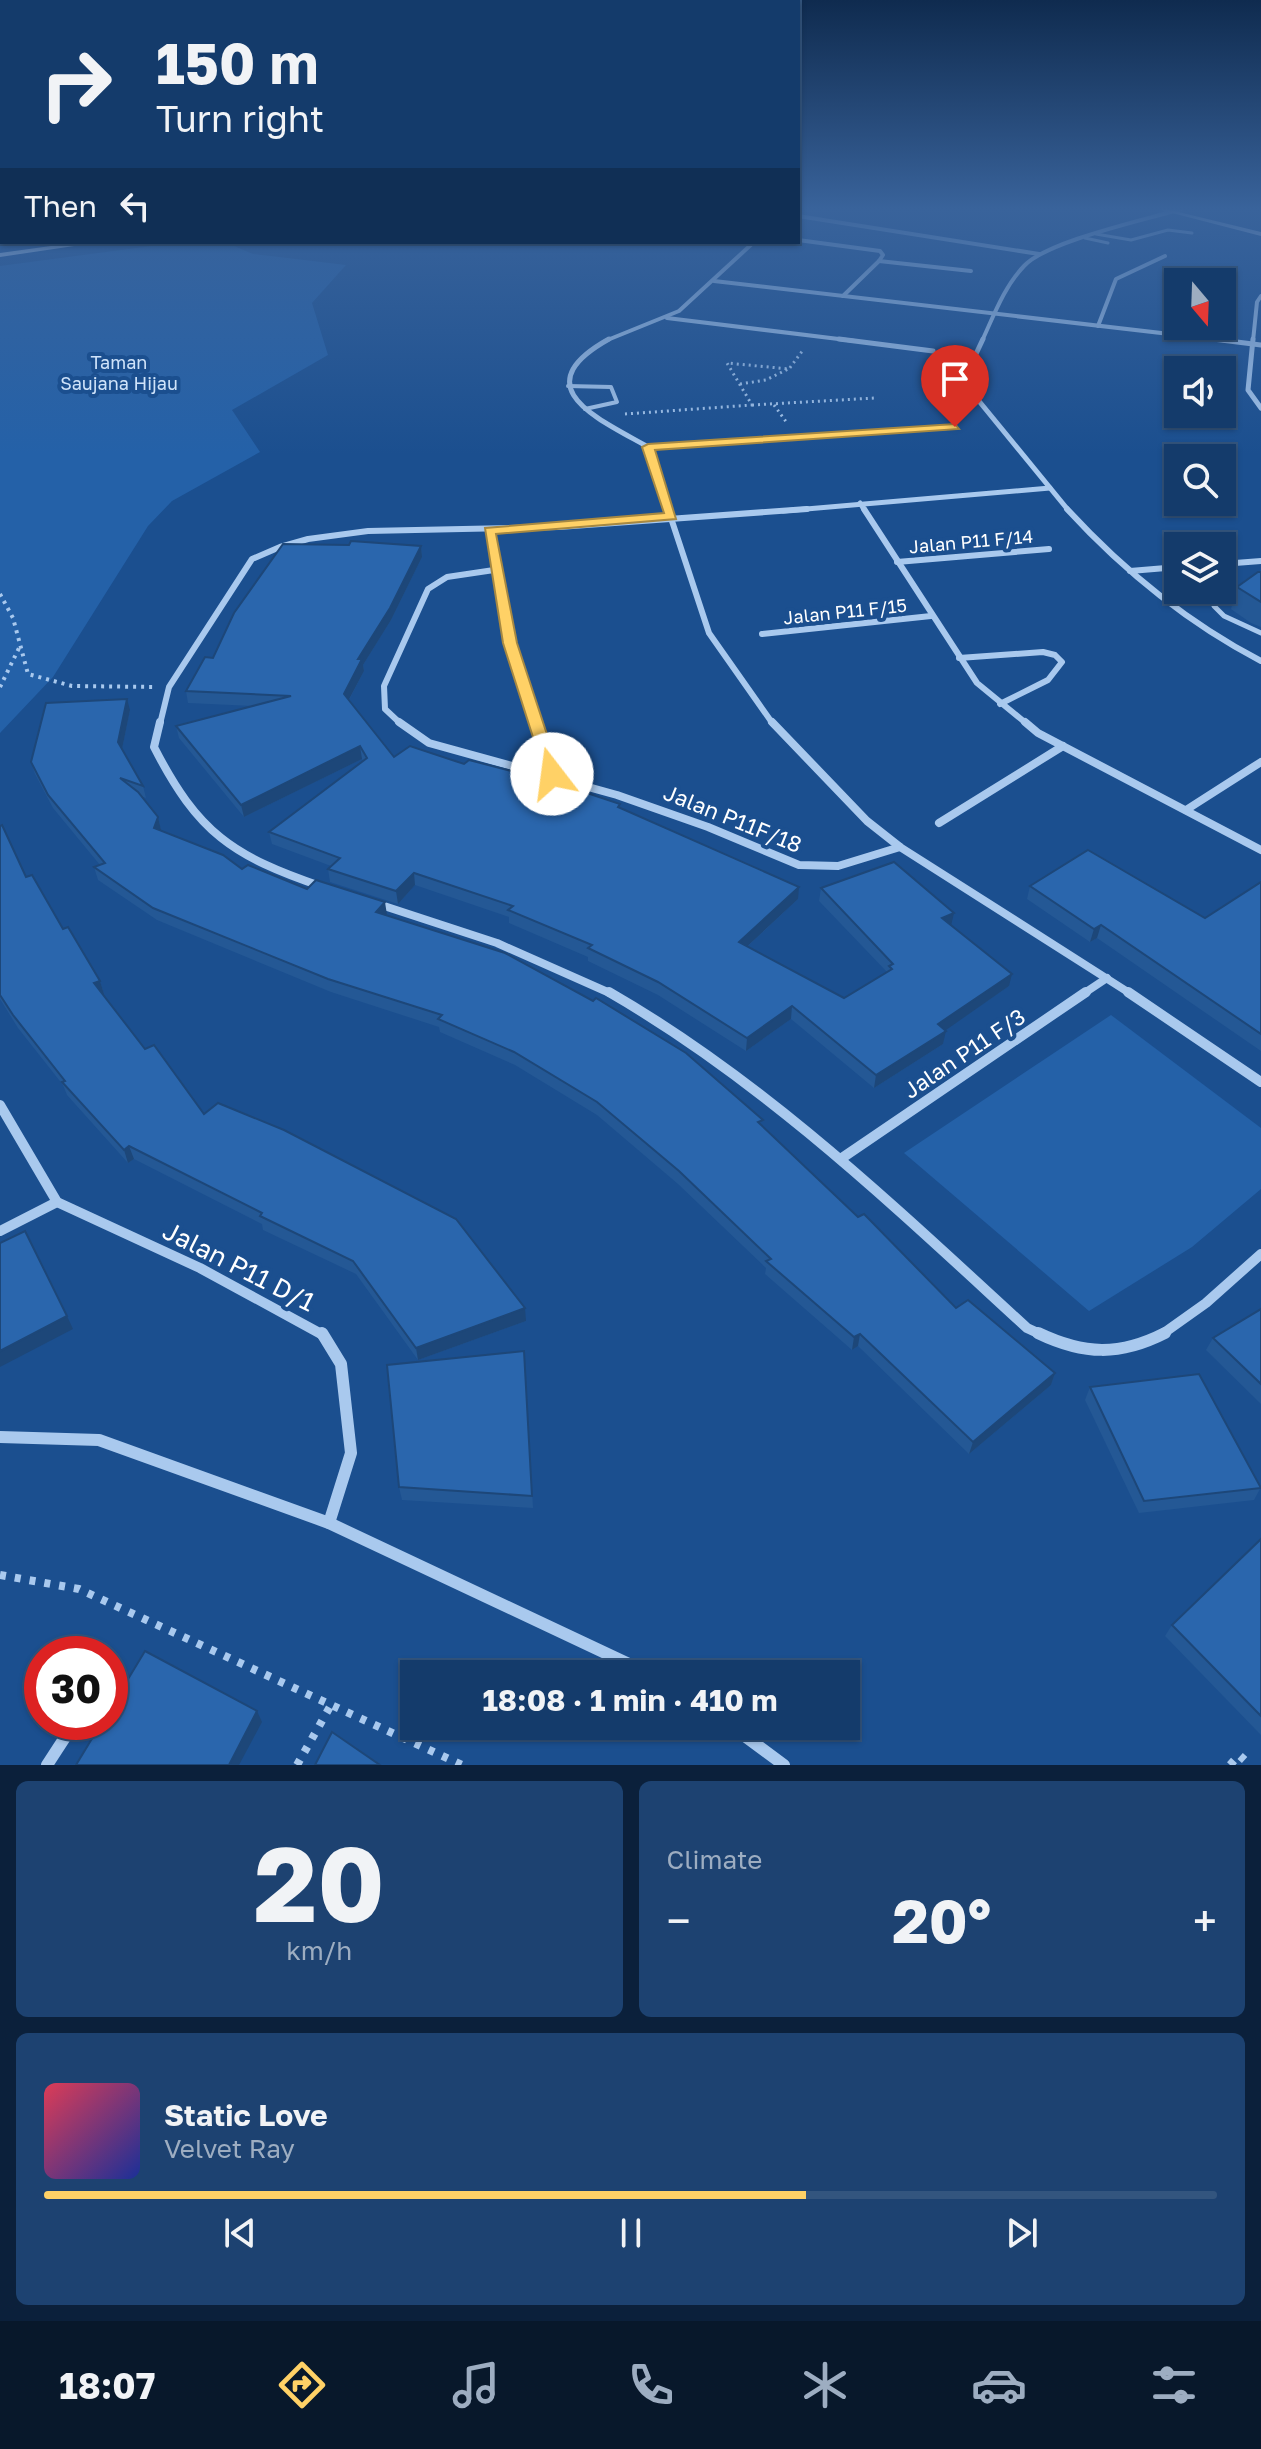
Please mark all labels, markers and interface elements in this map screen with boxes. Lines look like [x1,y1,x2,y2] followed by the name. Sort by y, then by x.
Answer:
[156,29,318,96] text: 150 m
[24,32,128,136] icon: right
[156,97,324,140] text: Turn right
[113,184,157,228] icon: left
[24,188,97,224] text: Then
[1164,268,1236,340] north arrow
[1164,268,1236,604] map controls
[921,345,989,427] pin
[60,351,178,394] park label: Taman Saujana Hijau
[1164,356,1236,428] button: sound
[933,357,977,401] icon: arrive
[1164,444,1236,516] button: search
[908,525,1034,557] street label: Jalan P11 F/14
[1164,532,1236,604] button: layers
[782,594,908,628] street label: Jalan P11 F/15
[510,732,594,816] position arrow
[660,778,806,858] street label: Jalan P11F/18
[898,1002,1030,1104] street label: Jalan P11 F/3
[158,1214,320,1318] street label: Jalan P11 D/1
[24,1636,128,1740] speed limit sign: 30
[482,1682,778,1718] text: 18:08 · 1 min · 410 m
[254,1820,385,1945] text: 20
[667,1844,762,1875] text: Climate
[892,1884,991,1956] text: 20°
[667,1894,691,1947] text: −
[1193,1894,1217,1947] text: +
[286,1935,352,1966] text: km/h
[164,2097,328,2133] text: Static Love
[164,2133,295,2164] text: Velvet Ray
[218,2211,262,2255] icon: previous
[609,2211,653,2255] icon: pause
[1000,2211,1044,2255] icon: next
[274,2357,330,2413] icon: directions
[448,2357,504,2413] icon: music
[623,2357,679,2413] icon: phone
[797,2357,853,2413] icon: climate
[971,2357,1027,2413] icon: car
[1146,2357,1202,2413] icon: filters
[59,2364,155,2407] text: 18:07

